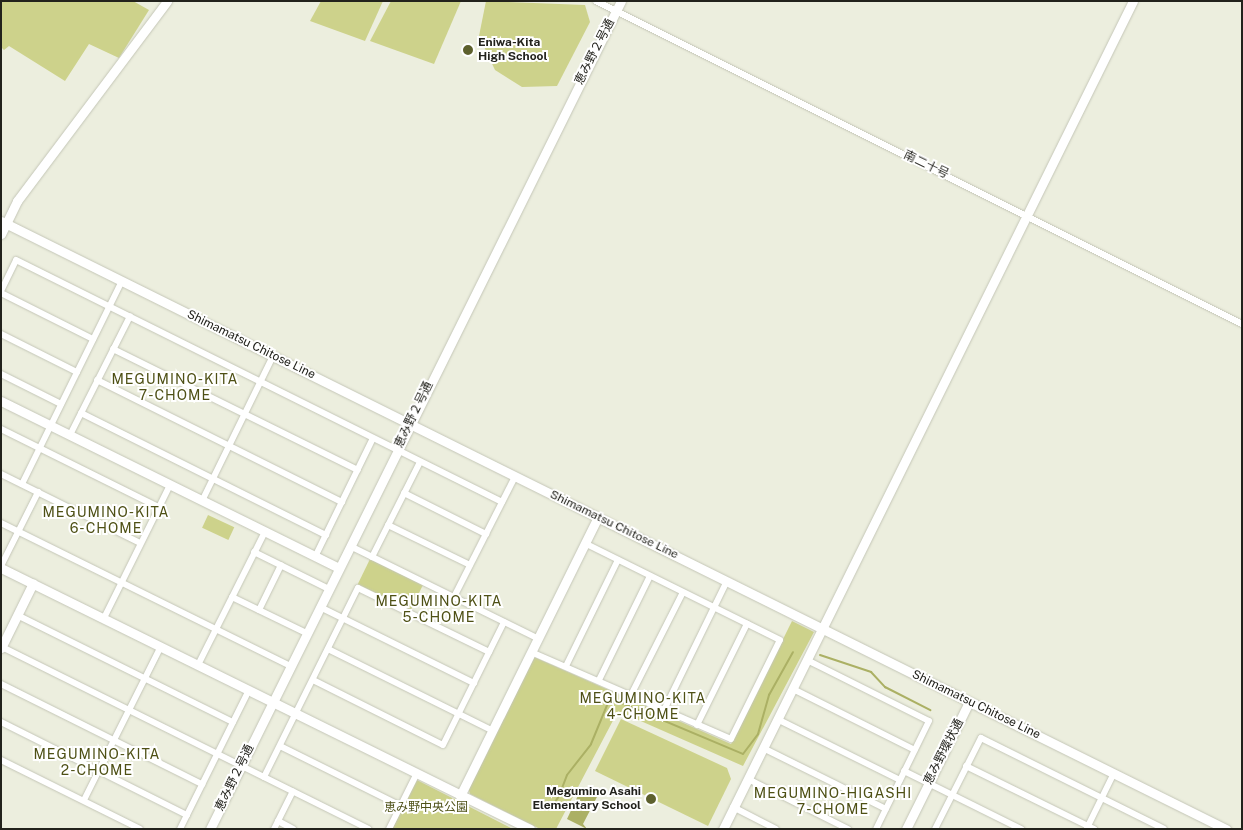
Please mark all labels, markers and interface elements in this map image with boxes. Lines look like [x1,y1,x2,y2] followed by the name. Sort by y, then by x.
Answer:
[572,17,618,87] street label: 恵み野２号通
[478,36,547,64] place label: Eniwa-Kita High School
[462,44,474,56] marker: Eniwa-Kita High School
[901,148,951,182] street label: 南二十号
[184,308,318,382] street label: Shimamatsu Chitose Line
[110,371,240,404] district label: MEGUMINO-KITA 7-CHOME
[392,379,436,451] street label: 恵み野２号通
[547,488,681,562] street label: Shimamatsu Chitose Line
[41,504,171,536] district label: MEGUMINO-KITA 6-CHOME
[374,593,504,626] district label: MEGUMINO-KITA 5-CHOME
[909,668,1043,742] street label: Shimamatsu Chitose Line
[578,690,708,722] district label: MEGUMINO-KITA 4-CHOME
[921,717,967,787] street label: 恵み野環状通
[213,742,257,814] street label: 恵み野２号通
[32,746,162,779] district label: MEGUMINO-KITA 2-CHOME
[532,785,641,813] place label: Megumino Asahi Elementary School
[752,785,914,818] district label: MEGUMINO-HIGASHI 7-CHOME
[645,793,657,805] marker: Megumino Asahi Elementary School
[384,801,468,815] park label: 恵み野中央公園

